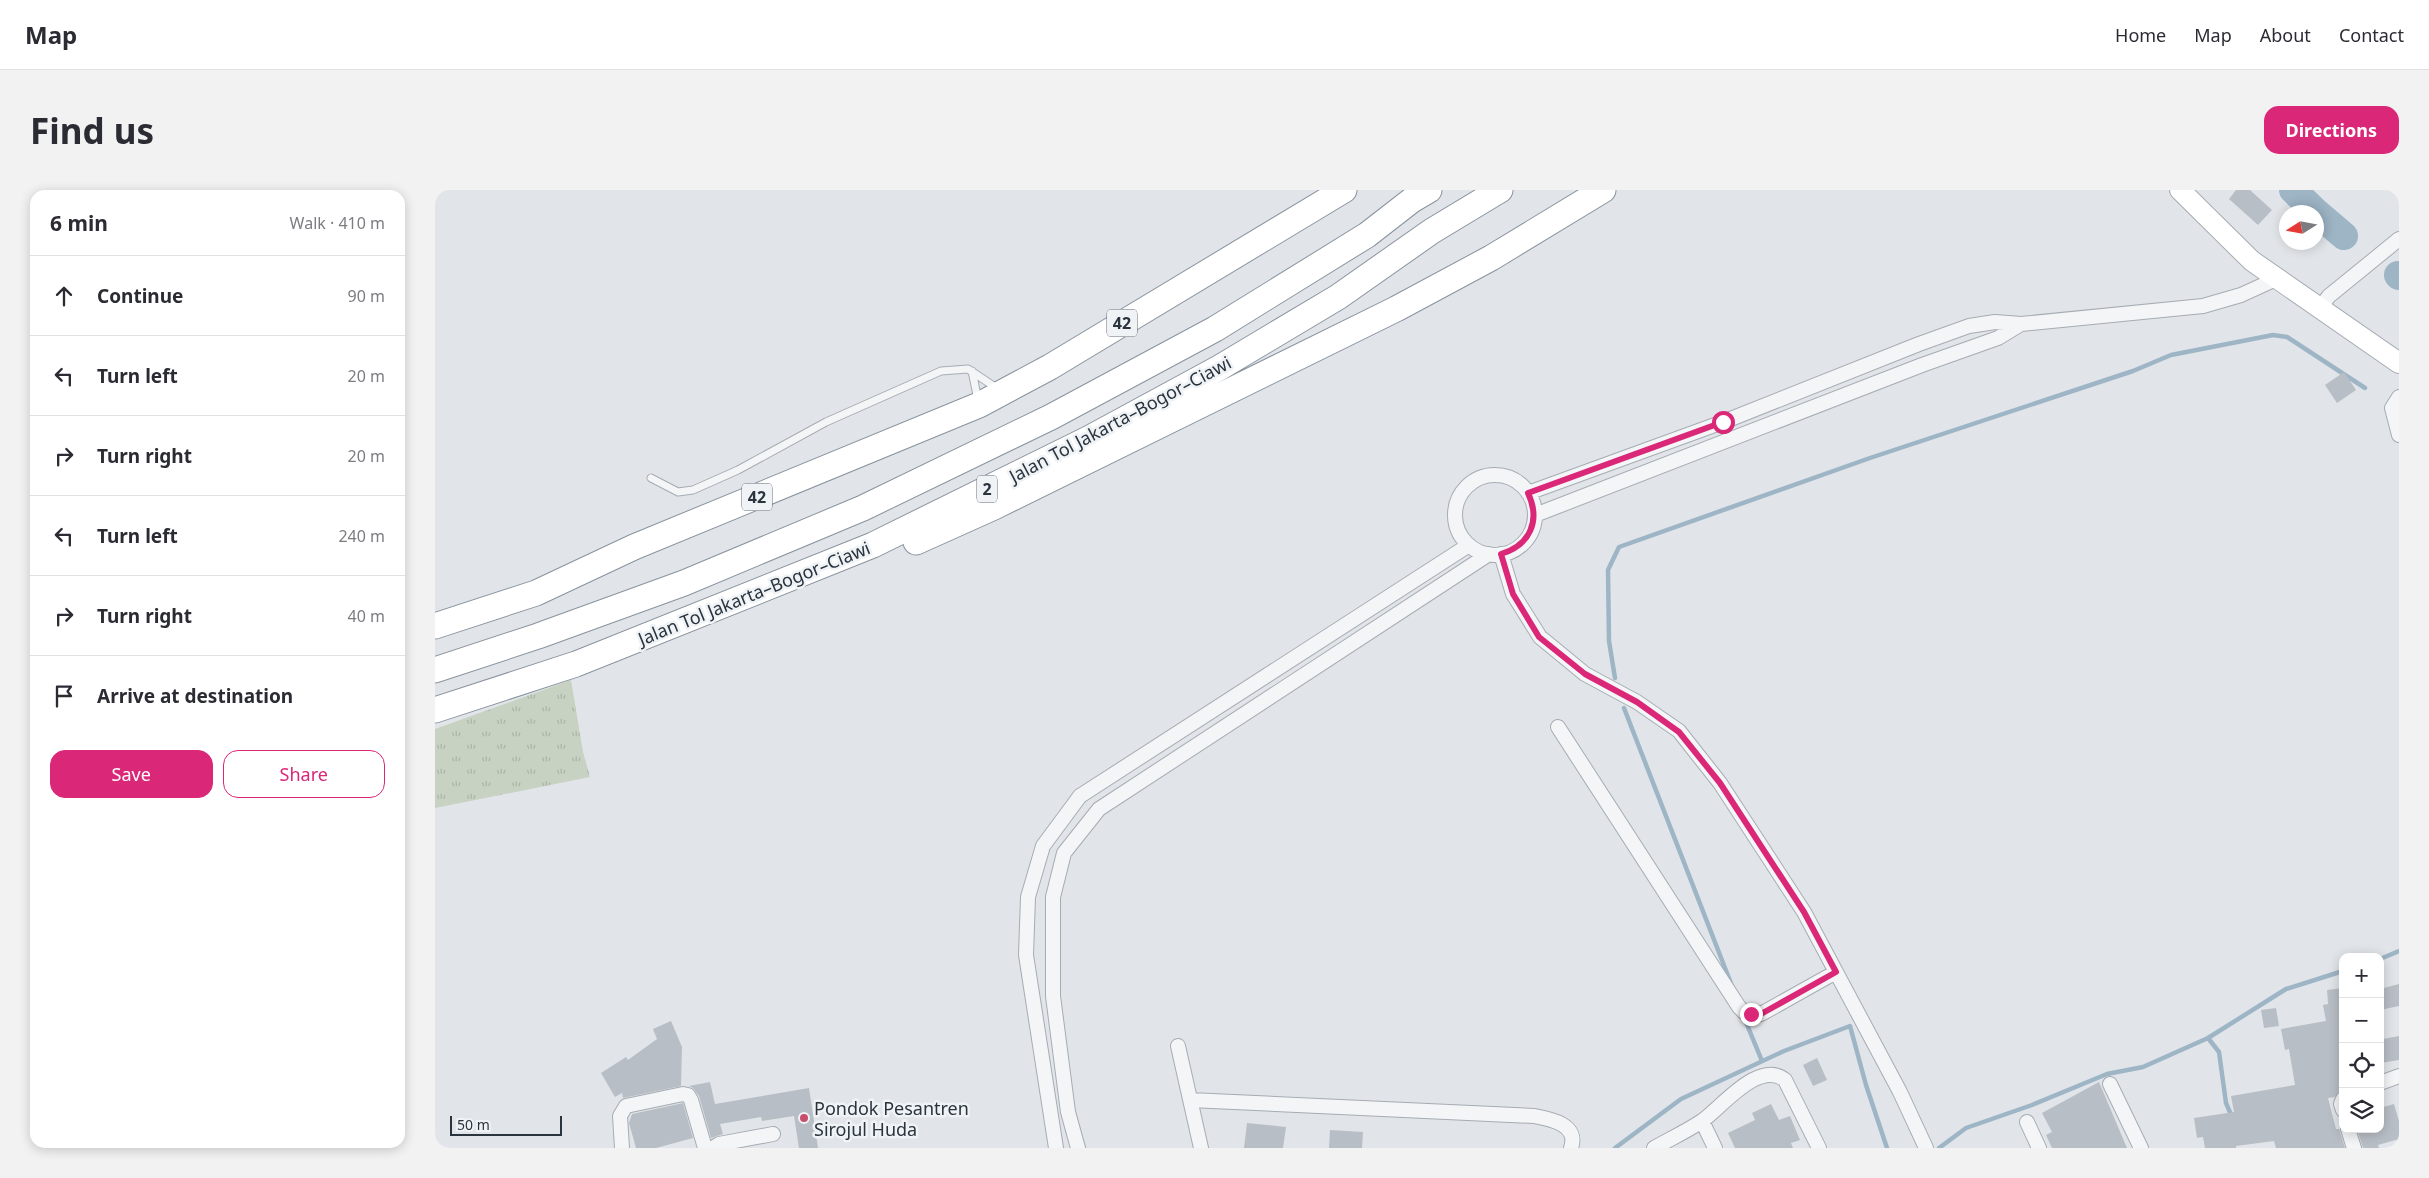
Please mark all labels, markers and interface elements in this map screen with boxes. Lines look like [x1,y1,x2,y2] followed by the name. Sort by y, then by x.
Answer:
[25,18,77,51] text: Map
[2115,23,2166,47] text: Home
[2194,23,2232,47] text: Map
[2260,23,2311,47] text: About
[2339,23,2404,47] text: Contact
[2264,106,2399,154] button: Directions
[30,107,154,154] text: Find us
[2279,205,2324,250] north arrow
[50,209,108,237] text: 6 min
[290,212,385,234] text: Walk · 410 m
[50,282,78,310] icon: ahead
[97,283,183,309] text: Continue
[348,285,385,307] text: 90 m
[1107,310,1137,336] road number: 42
[1003,350,1235,489] street label: Jalan Tol Jakarta–Bogor–Ciawi
[50,362,78,390] icon: left
[97,363,178,389] text: Turn left
[348,365,385,387] text: 20 m
[1712,411,1735,434] route start
[50,442,78,470] icon: right
[97,443,192,469] text: Turn right
[348,445,385,467] text: 20 m
[977,476,997,502] road number: 2
[742,484,772,510] road number: 42
[50,522,78,550] icon: left
[97,523,178,549] text: Turn left
[338,525,385,547] text: 240 m
[633,535,874,651] street label: Jalan Tol Jakarta–Bogor–Ciawi
[50,602,78,630] icon: right
[97,603,192,629] text: Turn right
[348,605,385,627] text: 40 m
[50,682,78,710] icon: arrive
[97,683,293,709] text: Arrive at destination
[50,750,213,798] button: Save
[223,750,385,798] button: Share
[2339,953,2384,1133] map controls
[2339,953,2384,998] button: +
[2339,998,2384,1043] button: −
[1740,1003,1763,1026] route end
[2339,1043,2384,1088] button: locate
[2339,1088,2384,1133] button: layers
[814,1096,969,1141] place label: Pondok Pesantren Sirojul Huda
[798,1112,810,1124] marker: Pondok Pesantren Sirojul Huda
[450,1113,563,1136] scale bar
[457,1115,490,1134] text: 50 m

